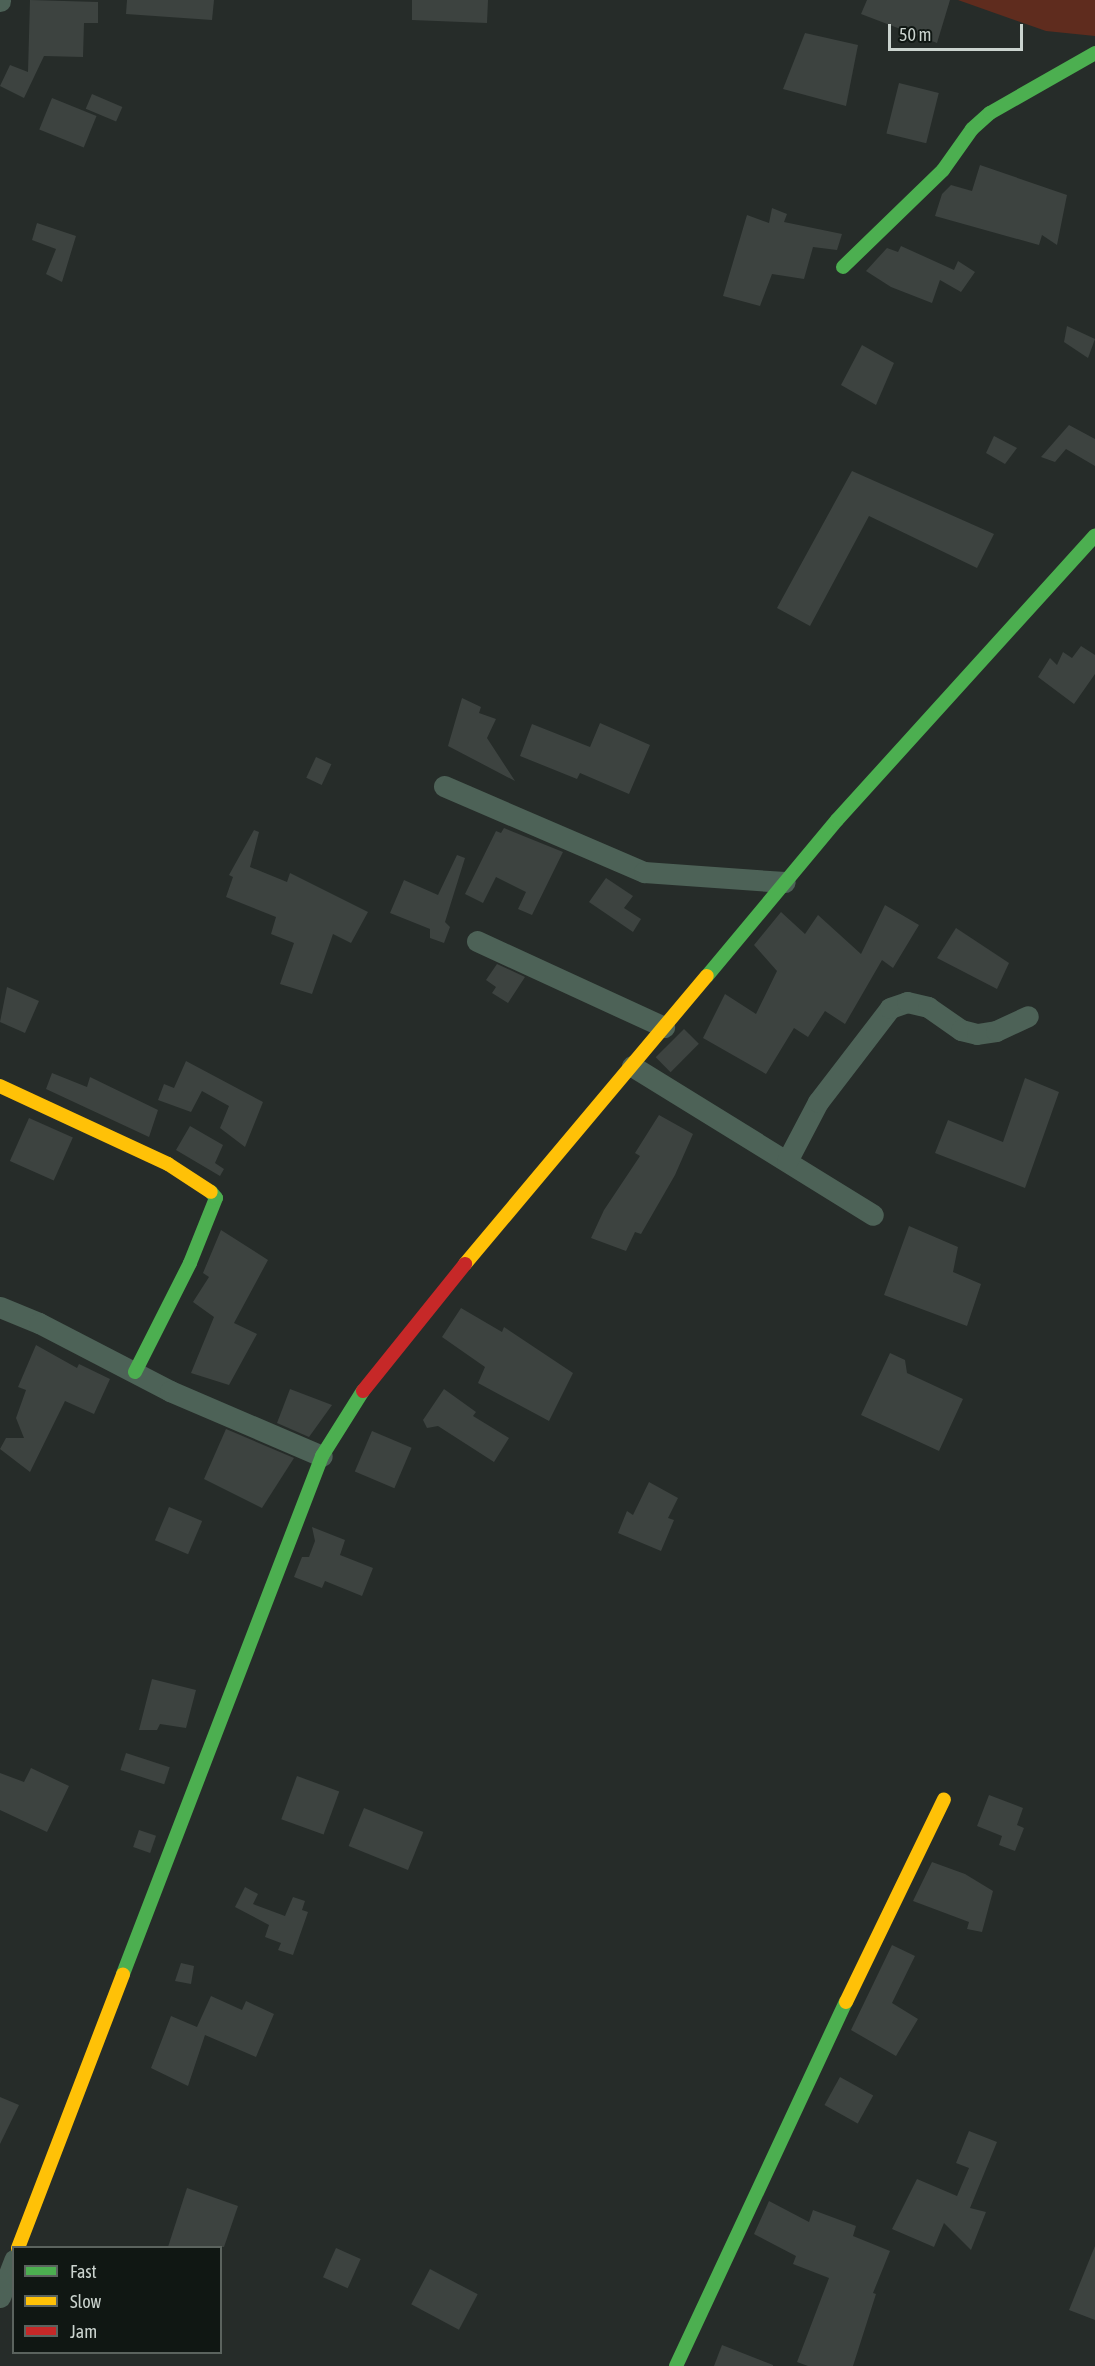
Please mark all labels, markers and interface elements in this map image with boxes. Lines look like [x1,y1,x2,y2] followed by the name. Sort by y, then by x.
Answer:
[891,12,1026,50] scale bar
[899,24,931,45] text: 50 m
[12,2246,222,2354] legend
[70,2261,97,2282] text: Fast
[70,2291,101,2312] text: Slow
[70,2321,97,2342] text: Jam

